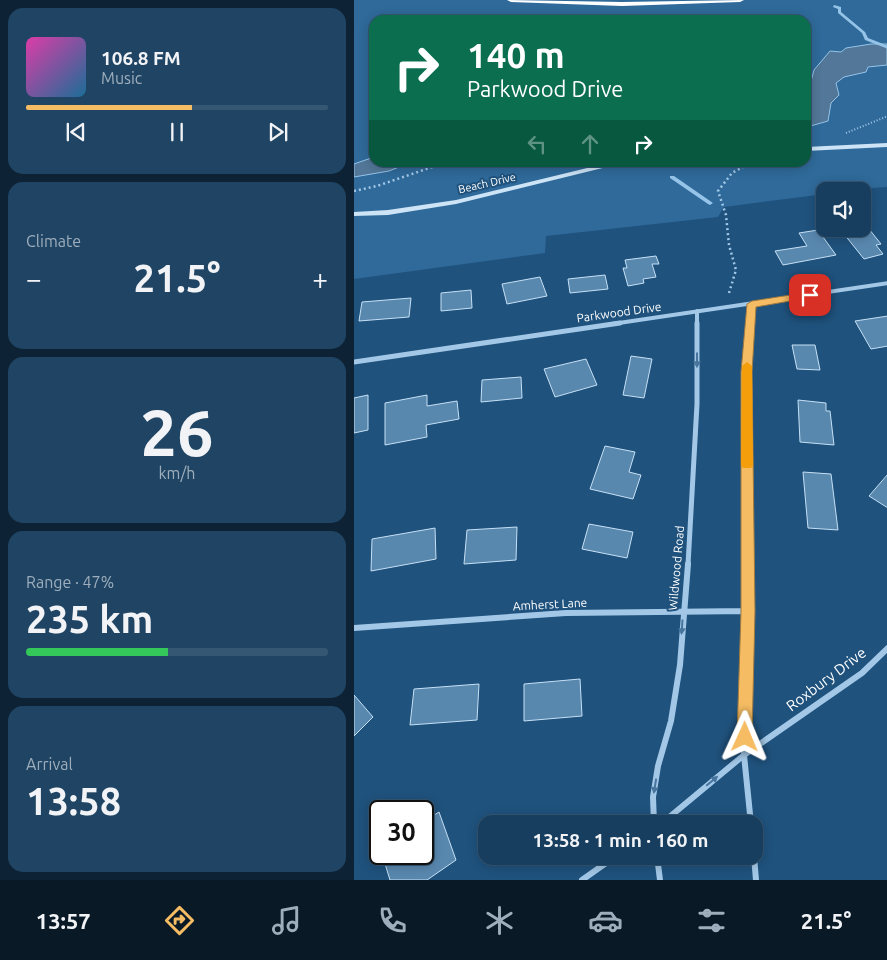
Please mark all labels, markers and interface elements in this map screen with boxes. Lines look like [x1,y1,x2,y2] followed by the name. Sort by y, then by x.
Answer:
[384,35,449,100] icon: right
[467,35,565,75] text: 140 m
[101,47,181,69] text: 106.8 FM
[101,69,142,87] text: Music
[467,76,623,101] text: Parkwood Drive
[62,118,90,146] icon: previous
[163,118,191,146] icon: pause
[264,118,292,146] icon: next
[523,130,551,158] icon: left
[576,130,604,158] icon: ahead
[629,130,657,158] icon: right
[457,171,517,195] street label: Beach Drive
[816,182,871,237] map controls
[816,182,871,237] button: sound
[26,232,81,250] text: Climate
[133,257,221,299] text: 21.5°
[26,263,42,294] text: −
[312,263,328,294] text: +
[789,274,831,316] pin
[796,281,824,309] icon: arrive
[576,300,662,324] street label: Parkwood Drive
[693,352,701,368] one-way arrow
[140,395,214,468] text: 26
[159,464,195,482] text: km/h
[666,525,686,611] street label: Wildwood Road
[26,573,114,591] text: Range · 47%
[512,596,588,612] street label: Amherst Lane
[26,598,153,640] text: 235 km
[678,619,686,635] one-way arrow
[783,644,869,714] street label: Roxbury Drive
[718,710,770,762] position arrow
[26,755,73,773] text: Arrival
[706,776,719,787] one-way arrow
[650,779,658,795] one-way arrow
[26,780,121,822] text: 13:58
[369,800,434,865] speed limit sign: 30
[533,829,708,851] text: 13:58 · 1 min · 160 m
[162,903,197,938] icon: directions
[269,903,304,938] icon: music
[375,903,410,938] icon: phone
[482,903,517,938] icon: climate
[588,903,623,938] icon: car
[694,903,729,938] icon: filters
[36,908,91,933] text: 13:57
[801,908,851,933] text: 21.5°

